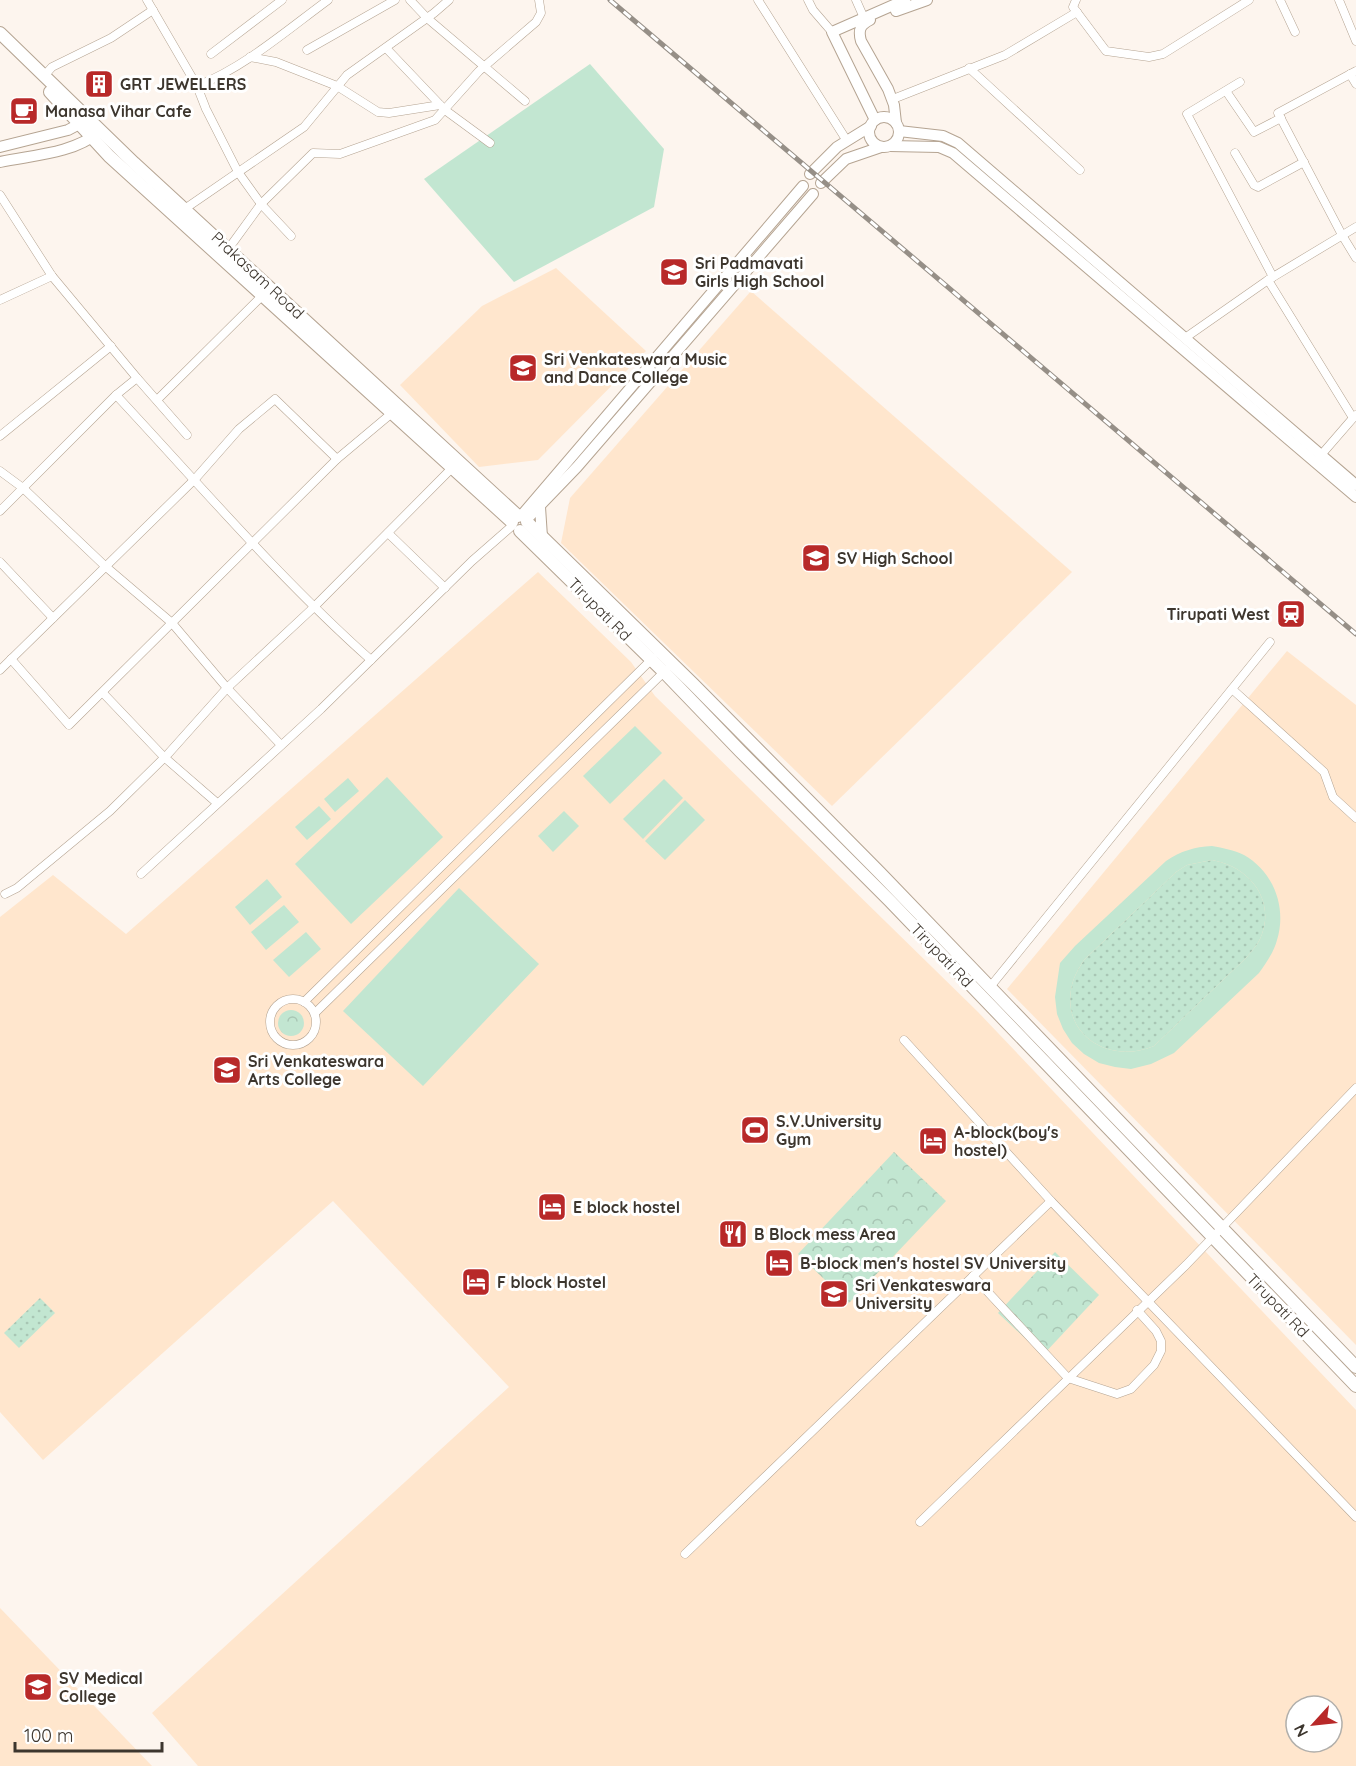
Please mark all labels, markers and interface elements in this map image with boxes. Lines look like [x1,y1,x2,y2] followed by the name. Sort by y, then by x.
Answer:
[83,68,115,100] building icon: GRT JEWELLERS
[120,74,246,94] place label: GRT JEWELLERS
[8,95,40,127] cafe icon: Manasa Vihar Cafe
[45,101,192,121] place label: Manasa Vihar Cafe
[208,227,308,323] street label: Prakasam Road
[695,253,824,291] place label: Sri Padmavati Girls High School
[658,256,690,288] school or university icon: Sri Padmavati Girls High School
[544,349,727,387] place label: Sri Venkateswara Music and Dance College
[507,352,539,384] school or university icon: Sri Venkateswara Music and Dance College
[800,542,832,574] school or university icon: SV High School
[837,548,953,568] place label: SV High School
[564,573,636,645] street label: Tirupati Rd
[1275,598,1307,630] station icon: Tirupati West
[1166,604,1270,624] place label: Tirupati West
[907,919,977,991] street label: Tirupati Rd
[248,1051,384,1089] place label: Sri Venkateswara Arts College
[211,1054,243,1086] school or university icon: Sri Venkateswara Arts College
[776,1111,882,1149] place label: S.V.University Gym
[739,1114,771,1146] sports icon: S.V.University Gym
[954,1122,1059,1160] place label: A-block(boy's hostel)
[917,1125,949,1157] hotel icon: A-block(boy's hostel)
[536,1191,568,1223] hotel icon: E block hostel
[573,1197,680,1217] place label: E block hostel
[717,1218,749,1250] restaurant icon: B Block mess Area
[754,1224,896,1244] place label: B Block mess Area
[763,1247,795,1279] hotel icon: B-block men's hostel SV University
[800,1253,1066,1273] place label: B-block men's hostel SV University
[460,1266,492,1298] hotel icon: F block Hostel
[1243,1269,1313,1341] street label: Tirupati Rd
[497,1272,606,1292] place label: F block Hostel
[855,1275,991,1313] place label: Sri Venkateswara University
[818,1278,850,1310] school or university icon: Sri Venkateswara University
[59,1668,143,1706] place label: SV Medical College
[22,1671,54,1703] school or university icon: SV Medical College
[1284,1694,1344,1754] north arrow
[15,1715,162,1753] scale bar
[1289,1721,1312,1741] text: N
[24,1724,73,1747] text: 100 m

